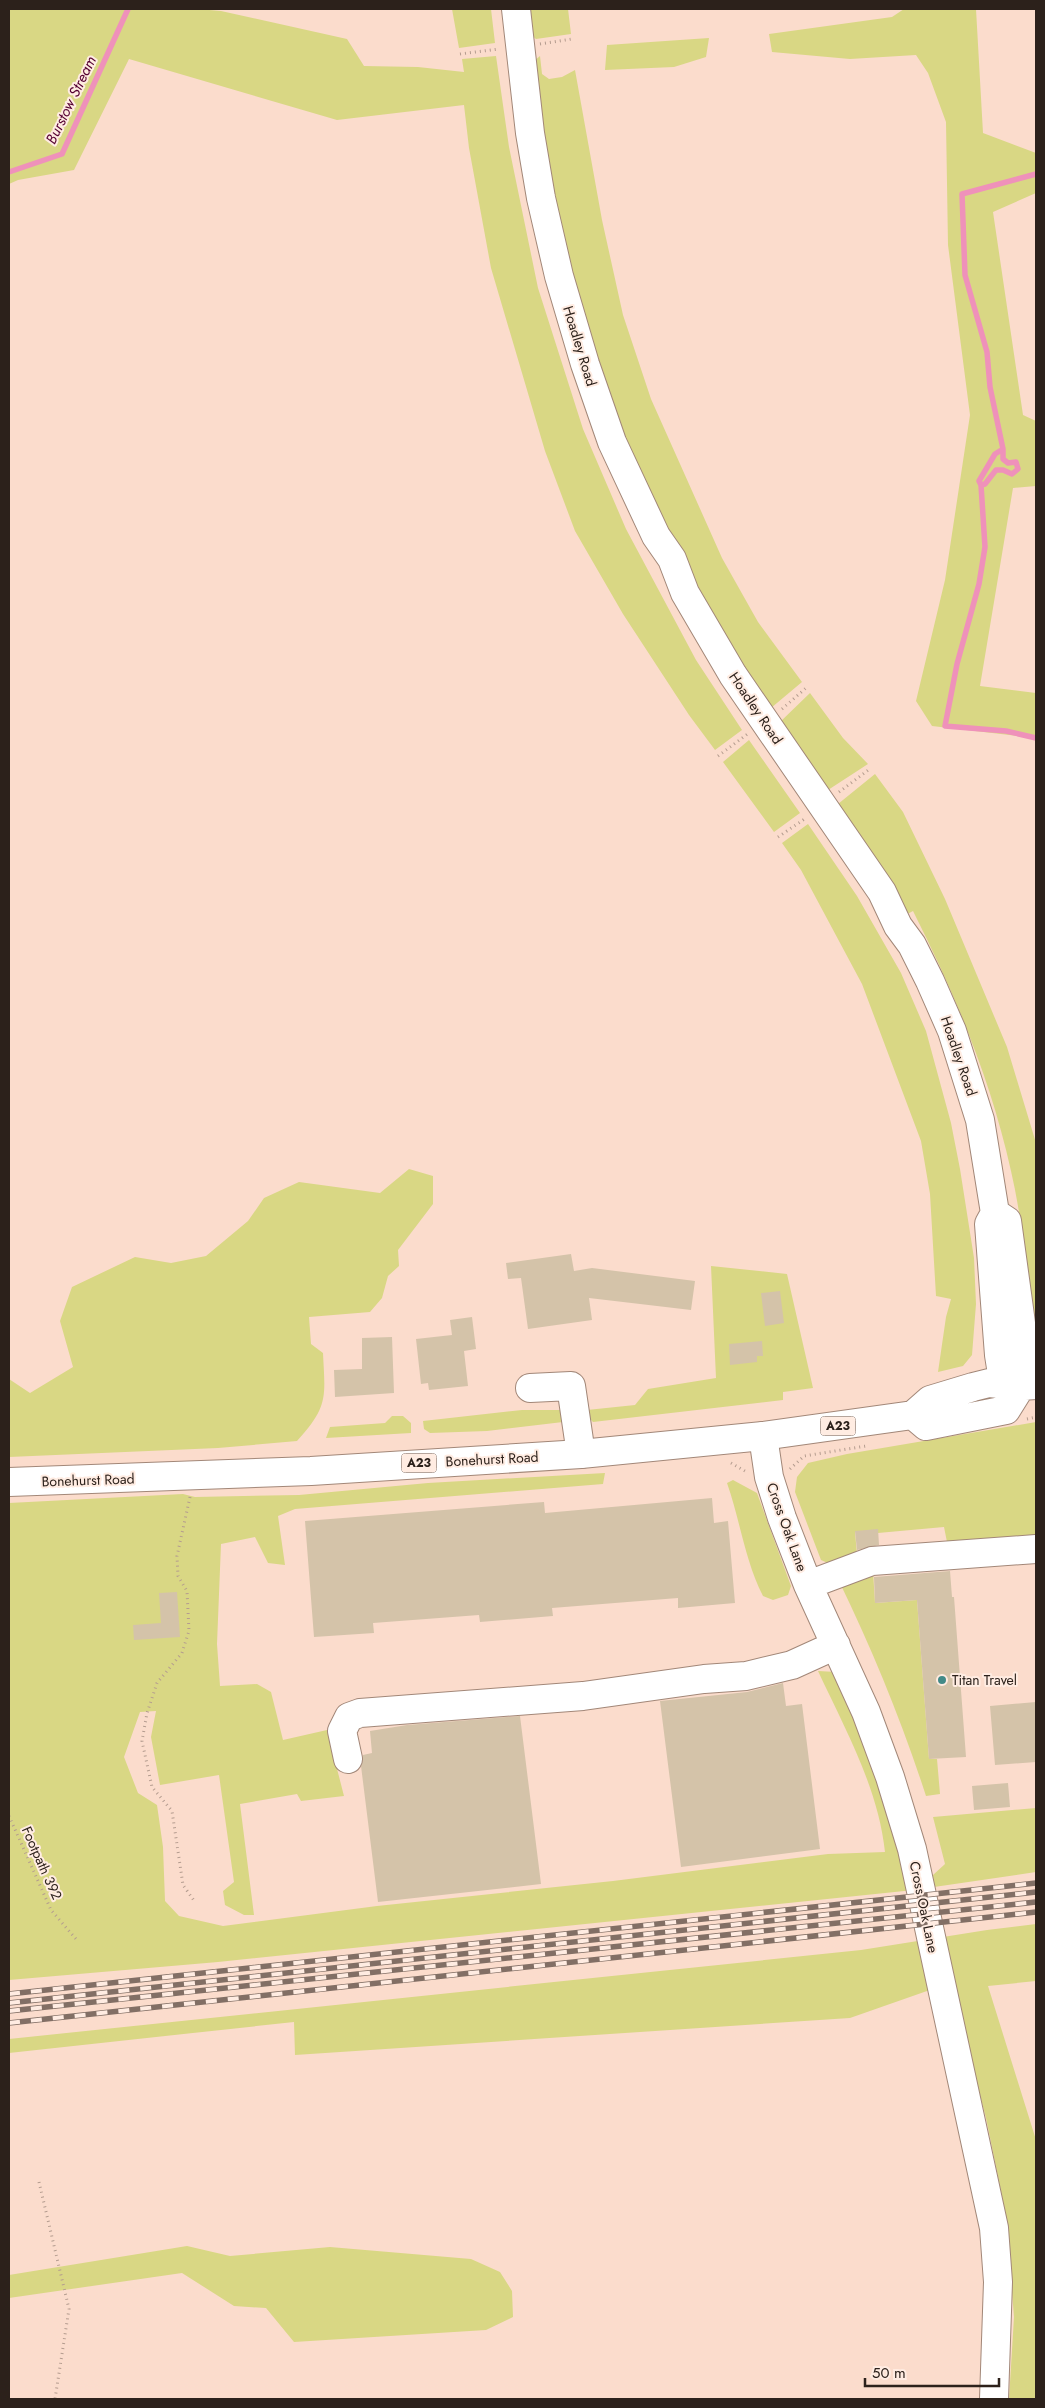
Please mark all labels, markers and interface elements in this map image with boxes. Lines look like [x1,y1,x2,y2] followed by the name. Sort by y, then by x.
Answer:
[40,52,102,148] water label: Burstow Stream
[558,303,602,389] street label: Hoadley Road
[724,668,788,748] street label: Hoadley Road
[936,1013,982,1099] street label: Hoadley Road
[820,1416,856,1435] road number: A23
[445,1447,539,1471] street label: Bonehurst Road
[402,1454,436,1472] road number: A23
[41,1468,135,1492] street label: Bonehurst Road
[762,1480,812,1574] street label: Cross Oak Lane
[952,1670,1017,1690] place label: Titan Travel
[936,1674,948,1686] marker: Titan Travel
[17,1823,67,1903] street label: Footpath 392
[905,1859,943,1955] street label: Cross Oak Lane
[865,2356,999,2388] scale bar
[872,2362,906,2384] text: 50 m

